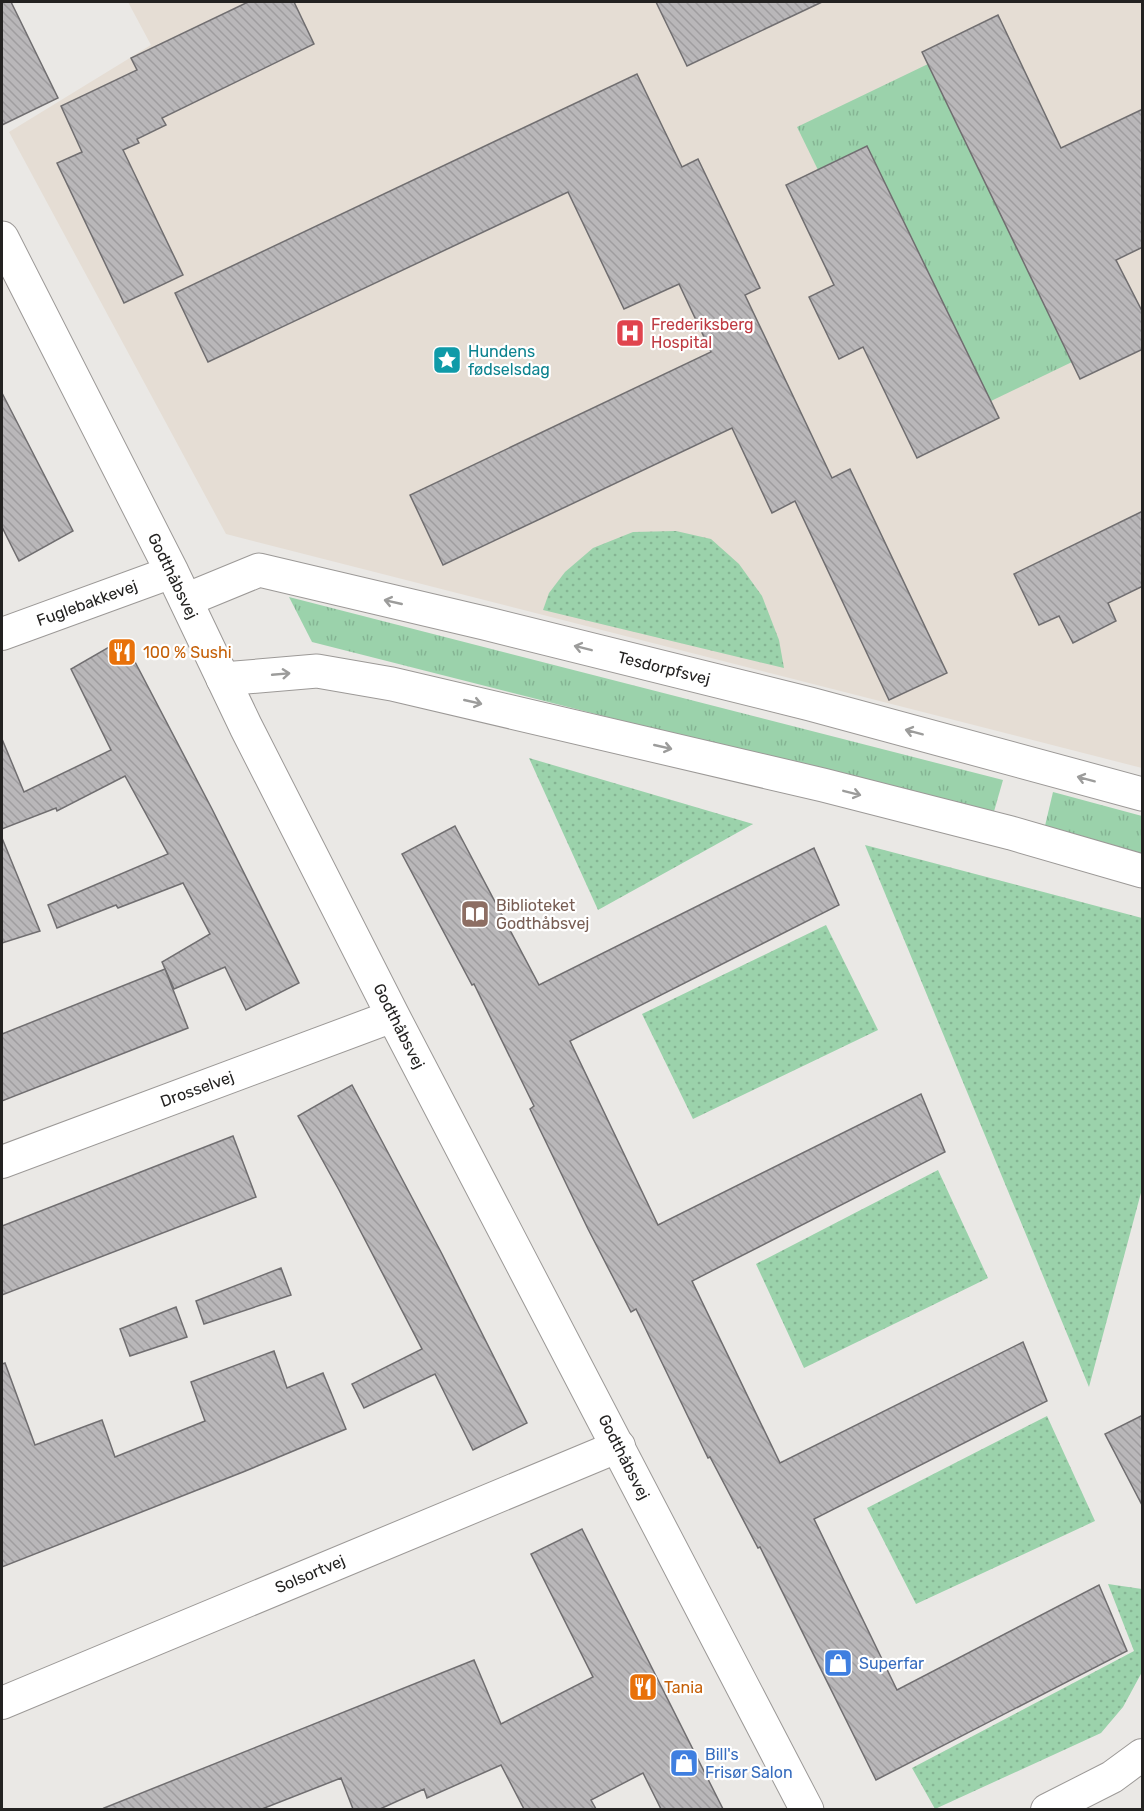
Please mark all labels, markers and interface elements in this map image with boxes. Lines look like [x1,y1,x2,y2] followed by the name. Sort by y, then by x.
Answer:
[651,315,754,352] place label: Frederiksberg Hospital
[614,317,646,349] hospital icon: Frederiksberg Hospital
[468,342,550,379] place label: Hundens fødselsdag
[431,344,463,376] place icon: Hundens fødselsdag
[144,530,202,622] street label: Godthåbsvej
[34,576,140,630] street label: Fuglebakkevej
[384,595,403,607] one-way arrow
[106,636,138,668] restaurant icon: 100 % Sushi
[574,641,593,653] one-way arrow
[143,643,232,662] place label: 100 % Sushi
[616,647,712,689] street label: Tesdorpfsvej
[271,668,291,679] one-way arrow
[463,696,482,708] one-way arrow
[905,726,924,738] one-way arrow
[653,742,672,754] one-way arrow
[1077,772,1096,784] one-way arrow
[842,788,861,800] one-way arrow
[496,896,589,933] place label: Biblioteket Godthåbsvej
[459,898,491,930] library icon: Biblioteket Godthåbsvej
[369,980,429,1072] street label: Godthåbsvej
[158,1067,236,1111] street label: Drosselvej
[594,1411,654,1503] street label: Godthåbsvej
[272,1551,348,1597] street label: Solsortvej
[822,1647,854,1679] shop icon: Superfar
[859,1654,924,1673] place label: Superfar
[627,1671,659,1703] restaurant icon: Tania
[664,1678,703,1697] place label: Tania
[705,1745,793,1782] place label: Bill's Frisør Salon
[668,1747,700,1779] shop icon: Bill's Frisør Salon

